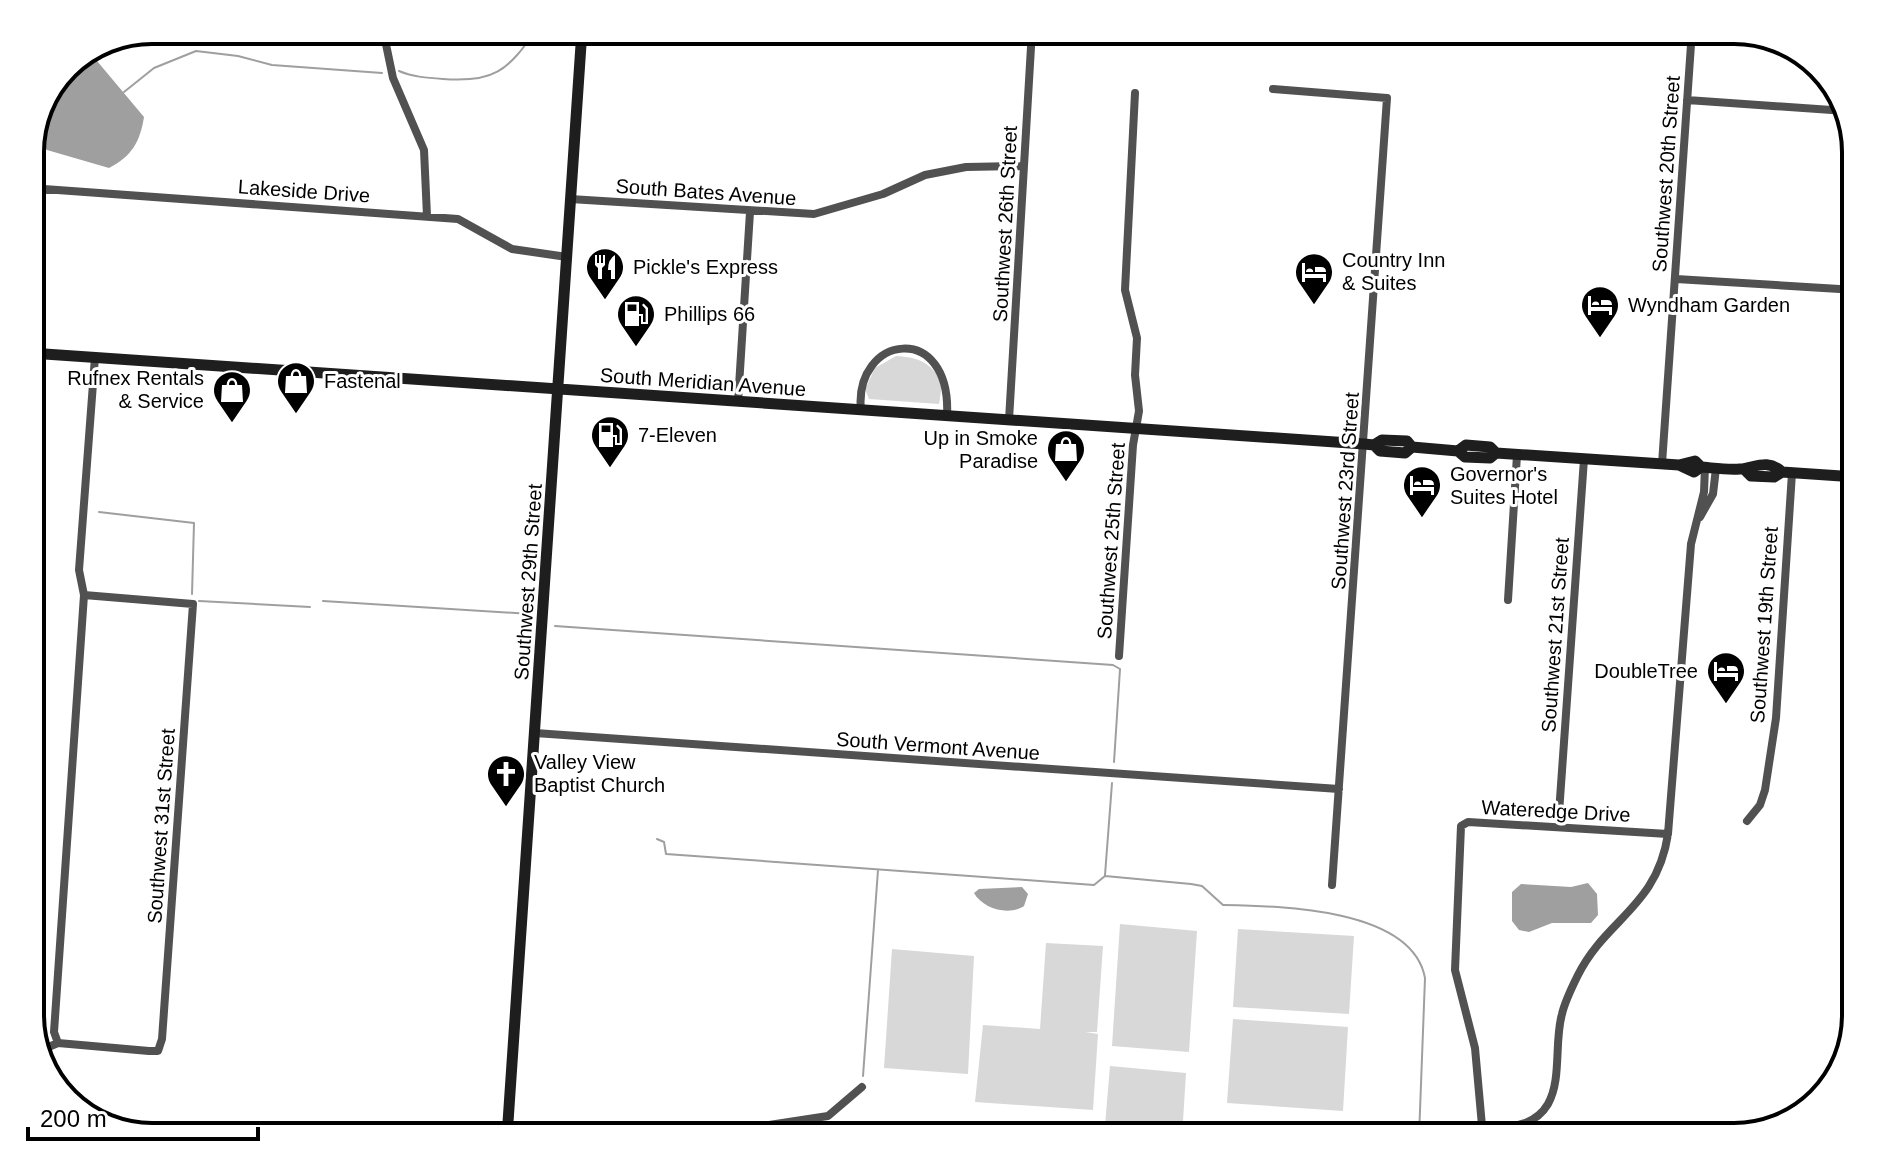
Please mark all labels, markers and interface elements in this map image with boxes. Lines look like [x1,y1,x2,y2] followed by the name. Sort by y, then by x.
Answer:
[1648,75,1684,273] street label: Southwest 20th Street
[989,125,1021,323] street label: Southwest 26th Street
[237,175,371,207] street label: Lakeside Drive
[615,175,797,209] street label: South Bates Avenue
[584,246,626,301] restaurant icon: Pickle's Express
[1342,249,1445,294] place label: Country Inn & Suites
[1293,251,1335,306] hotel icon: Country Inn & Suites
[633,256,778,278] place label: Pickle's Express
[1579,284,1621,339] hotel icon: Wyndham Garden
[615,293,657,348] fuel station icon: Phillips 66
[1628,294,1790,316] place label: Wyndham Garden
[664,303,755,325] place label: Phillips 66
[275,360,317,415] shop icon: Fastenal
[599,364,807,400] street label: South Meridian Avenue
[67,367,204,412] place label: Rufnex Rentals & Service
[211,369,253,424] shop icon: Rufnex Rentals & Service
[324,370,401,392] place label: Fastenal
[1327,391,1363,590] street label: Southwest 23rd Street
[589,414,631,469] fuel station icon: 7-Eleven
[638,424,717,446] place label: 7-Eleven
[924,427,1038,472] place label: Up in Smoke Paradise
[1045,428,1087,483] shop icon: Up in Smoke Paradise
[1093,442,1129,640] street label: Southwest 25th Street
[1450,463,1558,508] place label: Governor's Suites Hotel
[1401,464,1443,519] hotel icon: Governor's Suites Hotel
[510,483,546,681] street label: Southwest 29th Street
[1746,526,1782,724] street label: Southwest 19th Street
[1537,536,1573,733] street label: Southwest 21st Street
[1705,650,1747,705] hotel icon: DoubleTree
[1594,660,1698,682] place label: DoubleTree
[143,727,179,924] street label: Southwest 31st Street
[835,728,1041,764] street label: South Vermont Avenue
[534,751,665,796] place label: Valley View Baptist Church
[485,753,527,808] church icon: Valley View Baptist Church
[1481,796,1631,826] street label: Wateredge Drive
[28,1091,258,1141] scale bar
[40,1105,107,1132] text: 200 m

